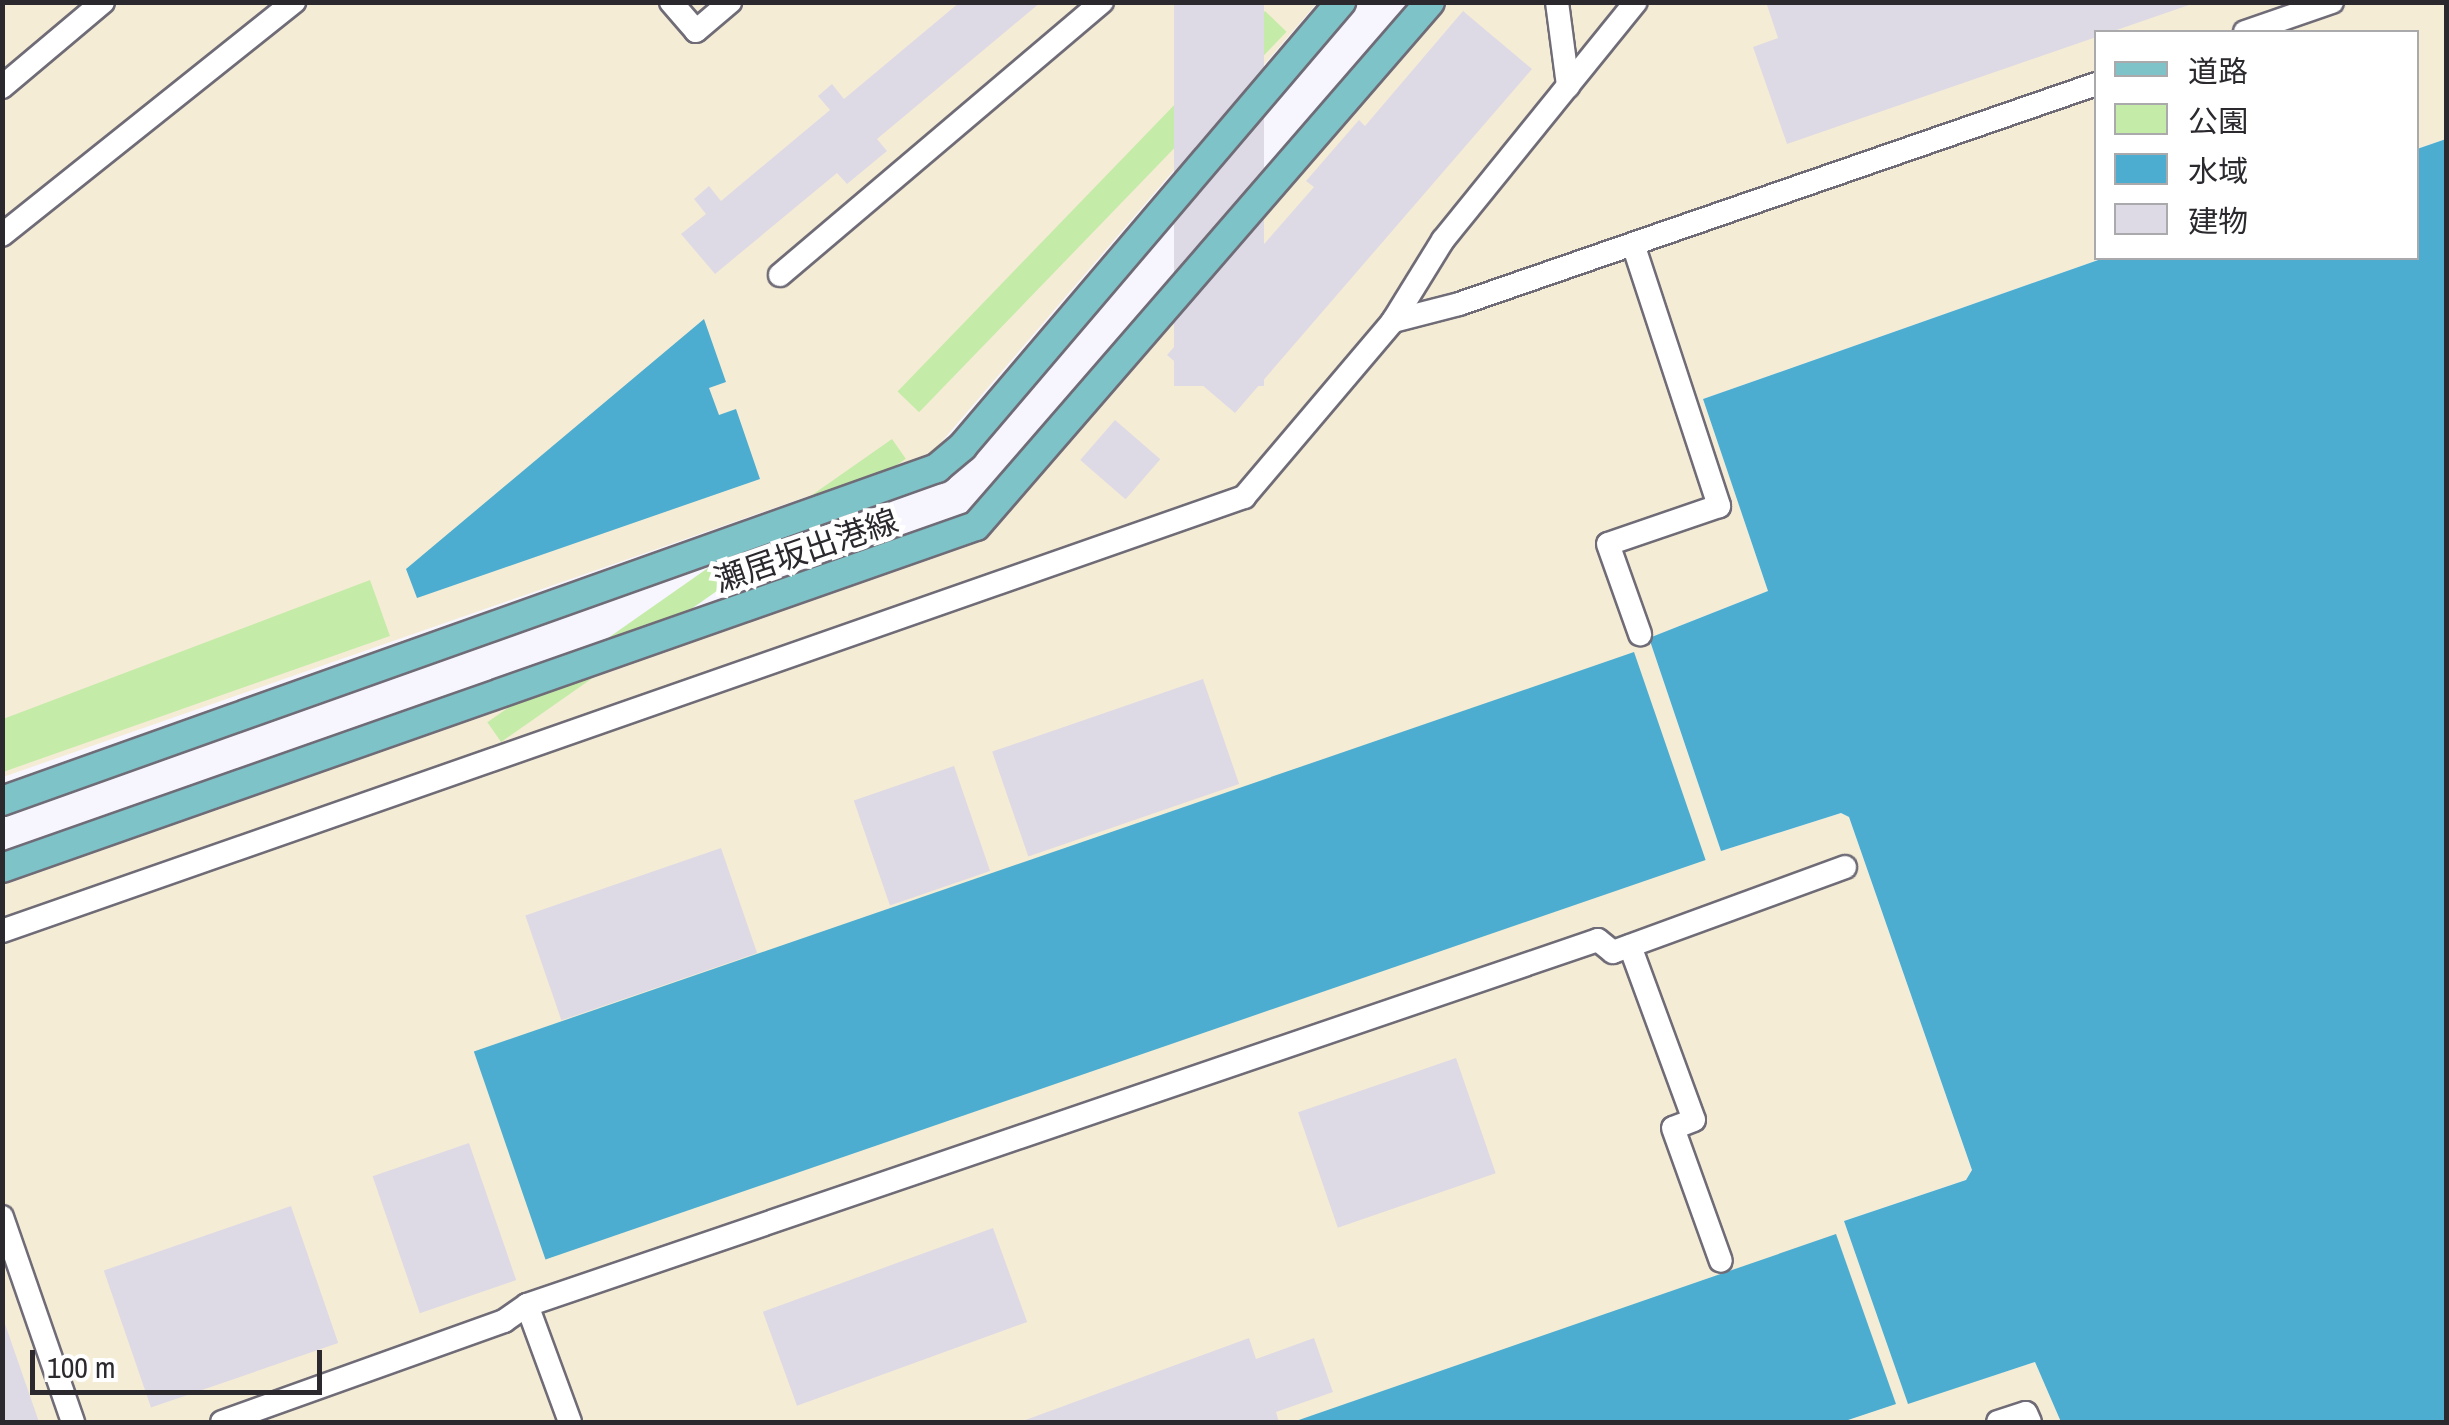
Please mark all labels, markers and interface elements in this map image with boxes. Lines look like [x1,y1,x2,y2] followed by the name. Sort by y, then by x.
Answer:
[2094,30,2419,260] legend
[2188,51,2248,91] text: 道路
[2188,101,2248,141] text: 公園
[2188,151,2248,191] text: 水域
[2188,201,2248,241] text: 建物
[709,502,903,600] street label: 瀬居坂出港線
[35,1330,328,1392] scale bar
[47,1347,115,1387] text: 100 m

